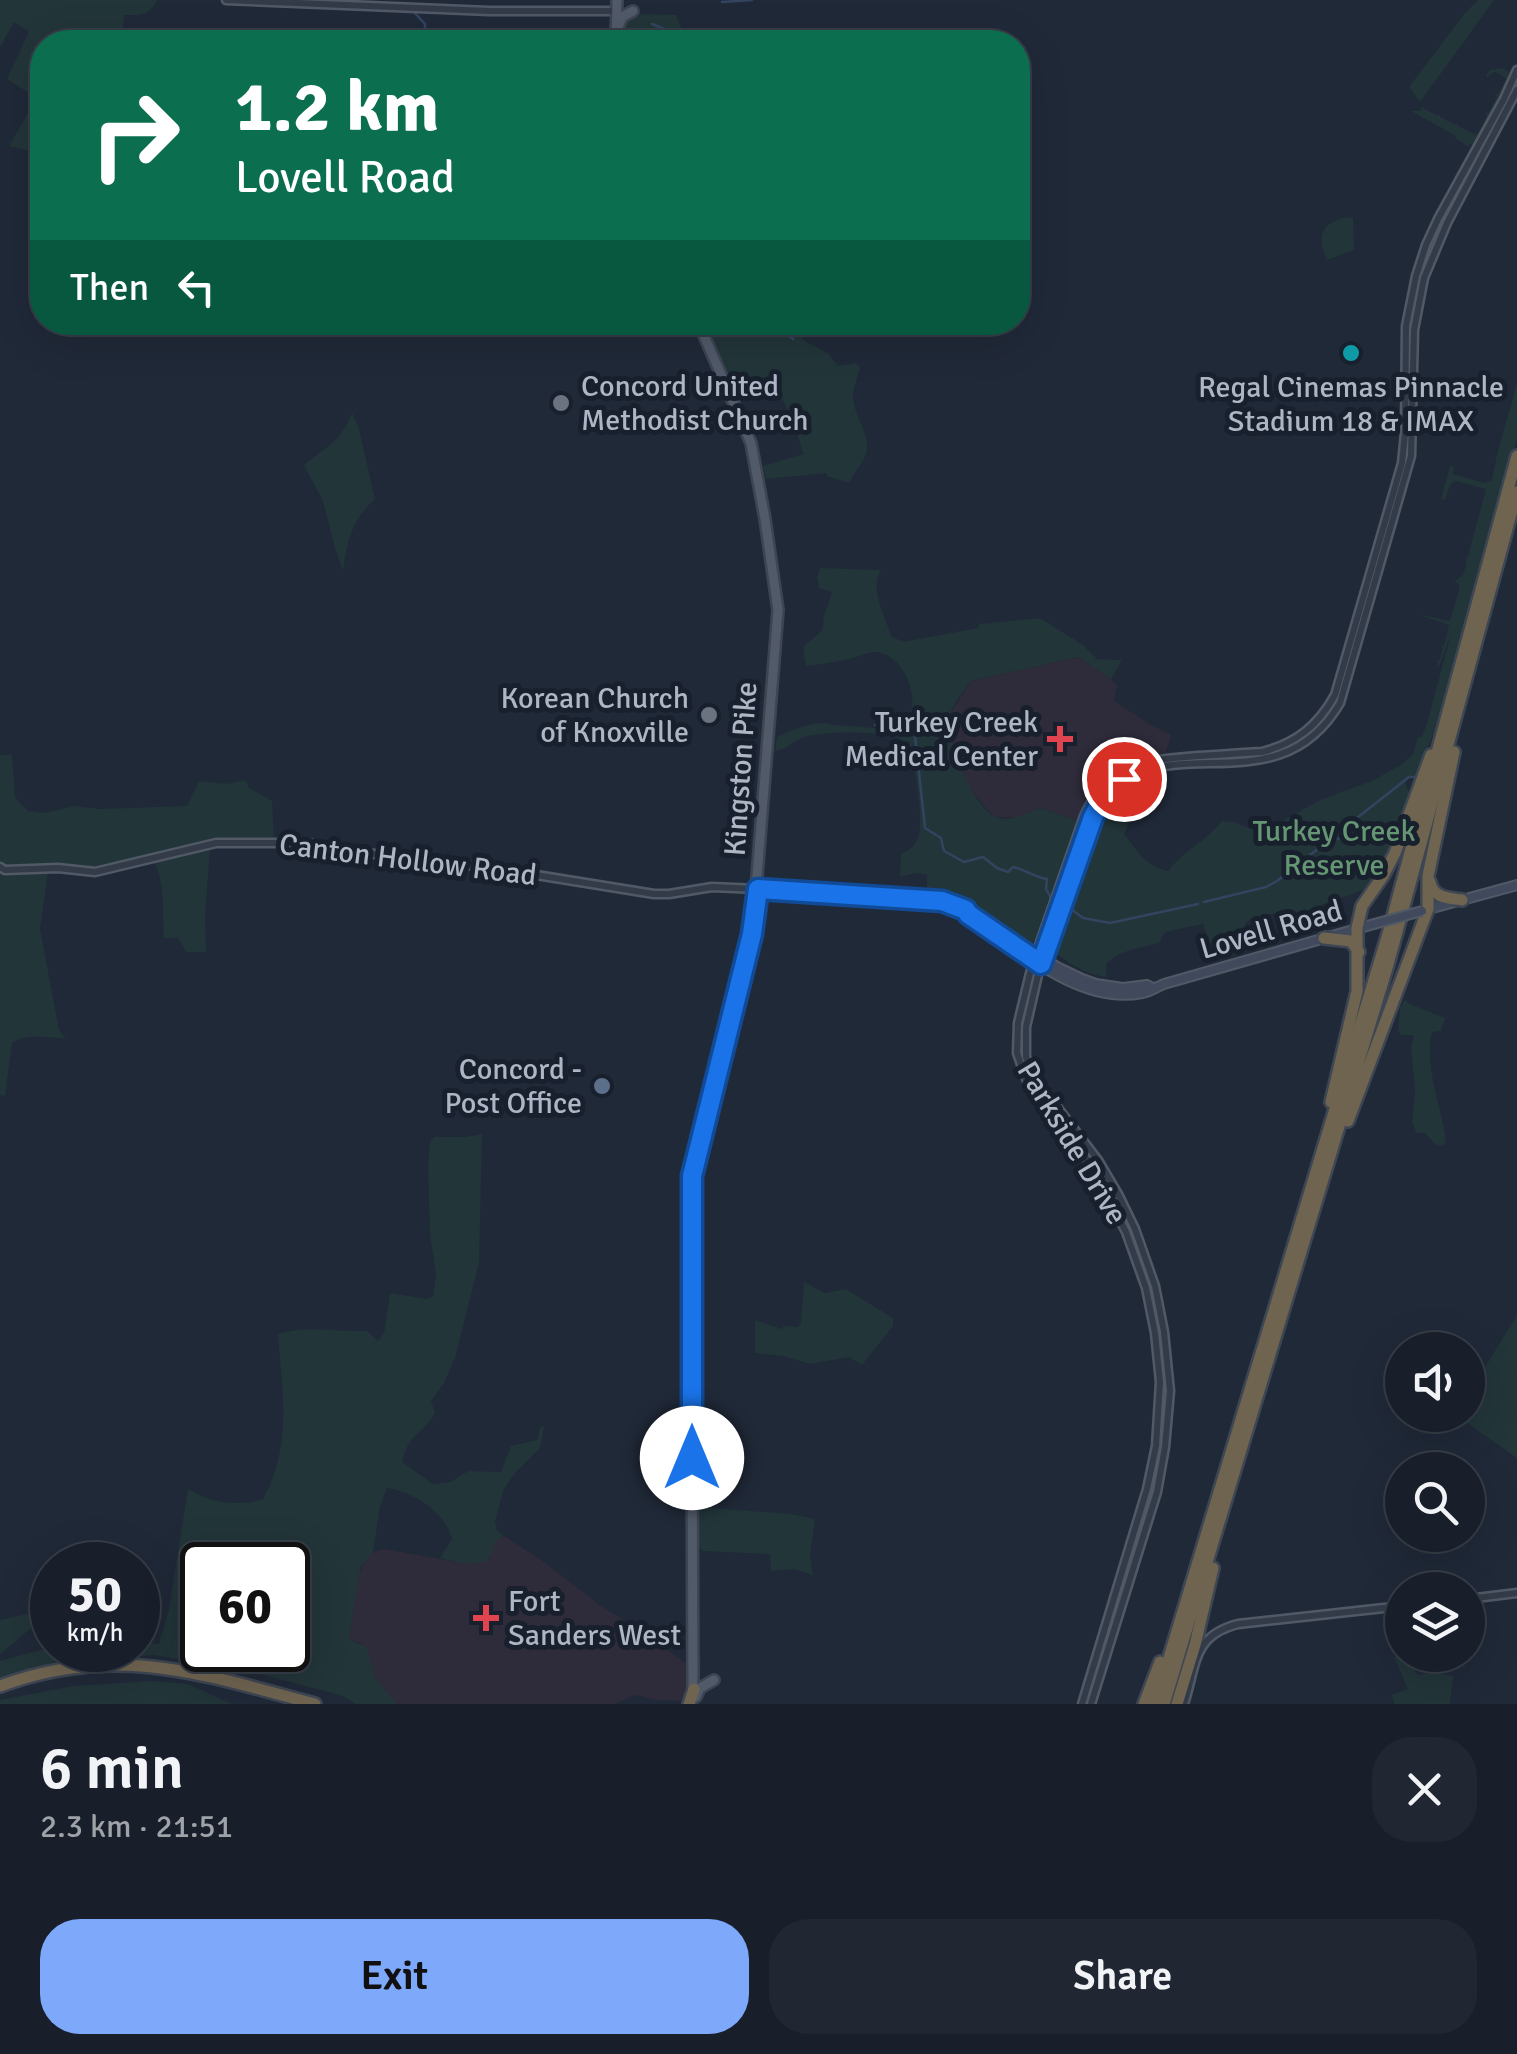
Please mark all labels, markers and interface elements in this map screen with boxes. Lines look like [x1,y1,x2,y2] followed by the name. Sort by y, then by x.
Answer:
[235,64,439,150] text: 1.2 km
[70,70,200,200] icon: right
[235,150,455,205] text: Lovell Road
[169,260,224,315] icon: left
[70,264,149,311] text: Then
[1340,342,1362,364] marker: Regal Cinemas Pinnacle Stadium 18 & IMAX
[581,368,809,439] place label: Concord United Methodist Church
[1198,369,1504,440] place label: Regal Cinemas Pinnacle Stadium 18 & IMAX
[550,392,572,414] marker: Concord United Methodist Church
[501,680,689,751] place label: Korean Church of Knoxville
[716,681,766,857] street label: Kingston Pike
[698,704,720,726] marker: Korean Church of Knoxville
[845,704,1038,775] place label: Turkey Creek Medical Center
[1047,726,1073,752] marker: Turkey Creek Medical Center
[1082,737,1167,822] pin
[1097,752,1152,807] icon: arrive
[1252,813,1416,884] park label: Turkey Creek Reserve
[277,826,539,894] street label: Canton Hollow Road
[1195,892,1347,968] street label: Lovell Road
[445,1051,582,1122] place label: Concord - Post Office
[1009,1055,1135,1231] street label: Parkside Drive
[591,1075,613,1097] marker: Concord - Post Office
[1385,1332,1485,1672] map controls
[1385,1332,1485,1432] button: sound
[640,1406,744,1510] position arrow
[1385,1452,1485,1552] button: search
[180,1542,310,1672] speed limit sign: 60
[68,1564,122,1626] text: 50
[1385,1572,1485,1672] button: layers
[508,1583,681,1654] place label: Fort Sanders West
[473,1605,499,1631] marker: Fort Sanders West
[67,1617,123,1648] text: km/h
[40,1732,184,1806] text: 6 min
[1372,1737,1477,1842] button: close
[40,1807,233,1846] text: 2.3 km · 21:51
[40,1919,749,2034] button: Exit
[769,1919,1477,2034] button: Share

